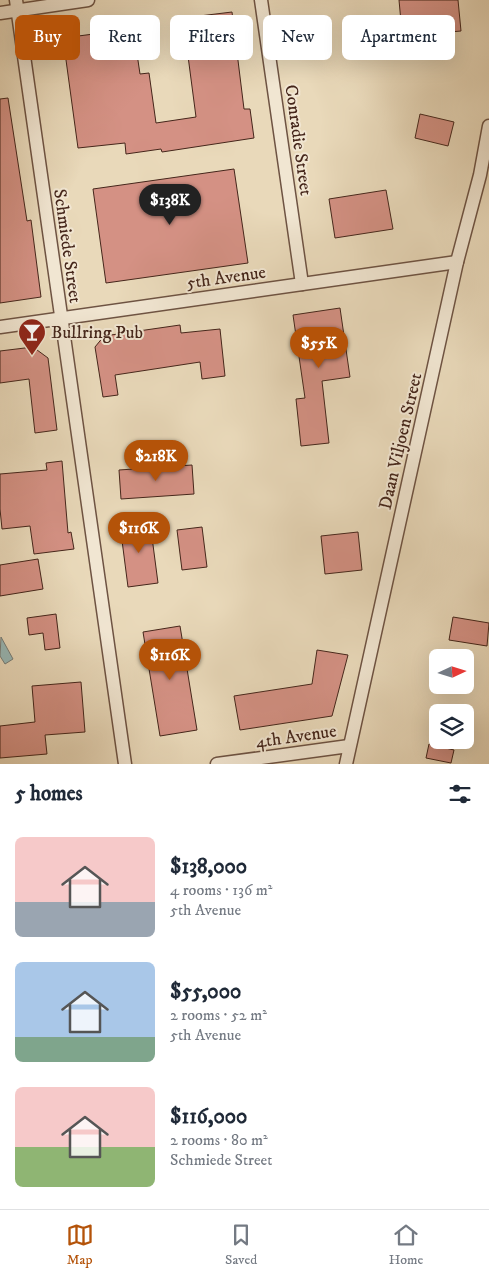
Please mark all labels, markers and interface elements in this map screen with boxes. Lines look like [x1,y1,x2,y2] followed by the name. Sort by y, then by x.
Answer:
[15,15,80,60] chip: Buy
[90,15,160,60] chip: Rent
[170,15,253,60] chip: Filters
[263,15,332,60] chip: New
[342,15,455,60] chip: Apartment
[279,83,317,197] street label: Conradie Street
[135,184,205,226] pin: $138K
[48,188,86,305] street label: Schmiede Street
[150,190,190,210] text: $138K
[185,262,267,294] street label: 5th Avenue
[17,317,47,356] bar icon: Bullring Pub
[51,322,143,344] place label: Bullring Pub
[289,326,349,369] pin: $55K
[301,333,337,353] text: $55K
[375,370,427,512] street label: Daan Viljoen Street
[121,440,191,482] pin: $218K
[135,446,177,466] text: $218K
[104,512,174,554] pin: $116K
[119,518,159,538] text: $116K
[135,638,205,681] pin: $116K
[150,645,190,665] text: $116K
[429,649,474,694] north arrow
[429,649,474,749] map controls
[429,704,474,749] button: layers
[254,720,338,754] street label: 4th Avenue
[446,780,474,808] icon: filters
[15,781,83,807] text: 5 homes
[170,854,247,880] text: $138,000
[55,857,115,917] icon: home
[170,880,273,900] text: 4 rooms · 136 m²
[170,900,241,920] text: 5th Avenue
[170,979,241,1005] text: $55,000
[55,982,115,1042] icon: home
[170,1005,267,1025] text: 2 rooms · 52 m²
[170,1025,241,1045] text: 5th Avenue
[170,1104,247,1130] text: $116,000
[55,1107,115,1167] icon: home
[170,1130,268,1150] text: 2 rooms · 80 m²
[170,1150,272,1170] text: Schmiede Street
[66,1221,94,1269] tab: Map
[225,1221,257,1269] tab: Saved
[389,1221,423,1269] tab: Home

